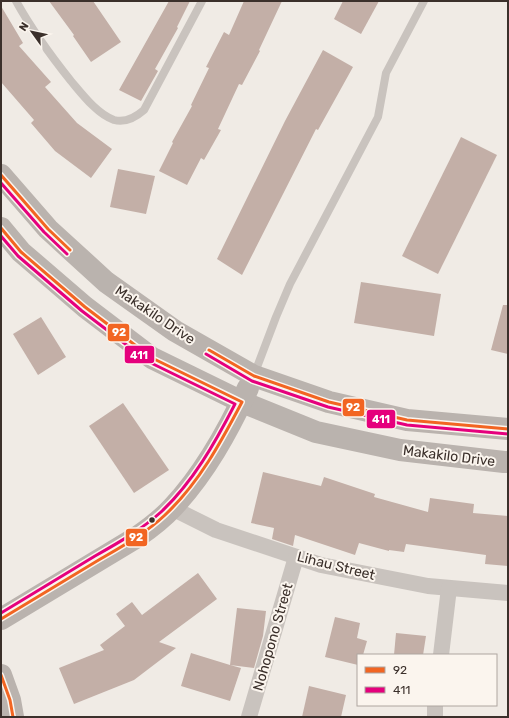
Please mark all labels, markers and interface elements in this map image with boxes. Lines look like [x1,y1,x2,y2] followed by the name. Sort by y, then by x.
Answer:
[12,12,52,52] north arrow
[16,20,32,34] text: N
[112,282,198,348] street label: Makakilo Drive
[107,323,130,342] line badge: 92
[112,326,126,339] text: 92
[124,345,155,364] line badge: 411
[130,349,148,362] text: 411
[342,398,365,417] line badge: 92
[346,401,360,414] text: 92
[366,409,396,429] line badge: 411
[372,413,390,426] text: 411
[402,442,496,470] street label: Makakilo Drive
[147,515,157,525] unlabelled marker
[125,528,148,547] line badge: 92
[129,531,143,544] text: 92
[295,548,377,584] street label: Lihau Street
[250,581,297,693] street label: Nohopono Street
[357,654,497,706] legend
[393,663,407,677] text: 92
[393,683,410,697] text: 411

